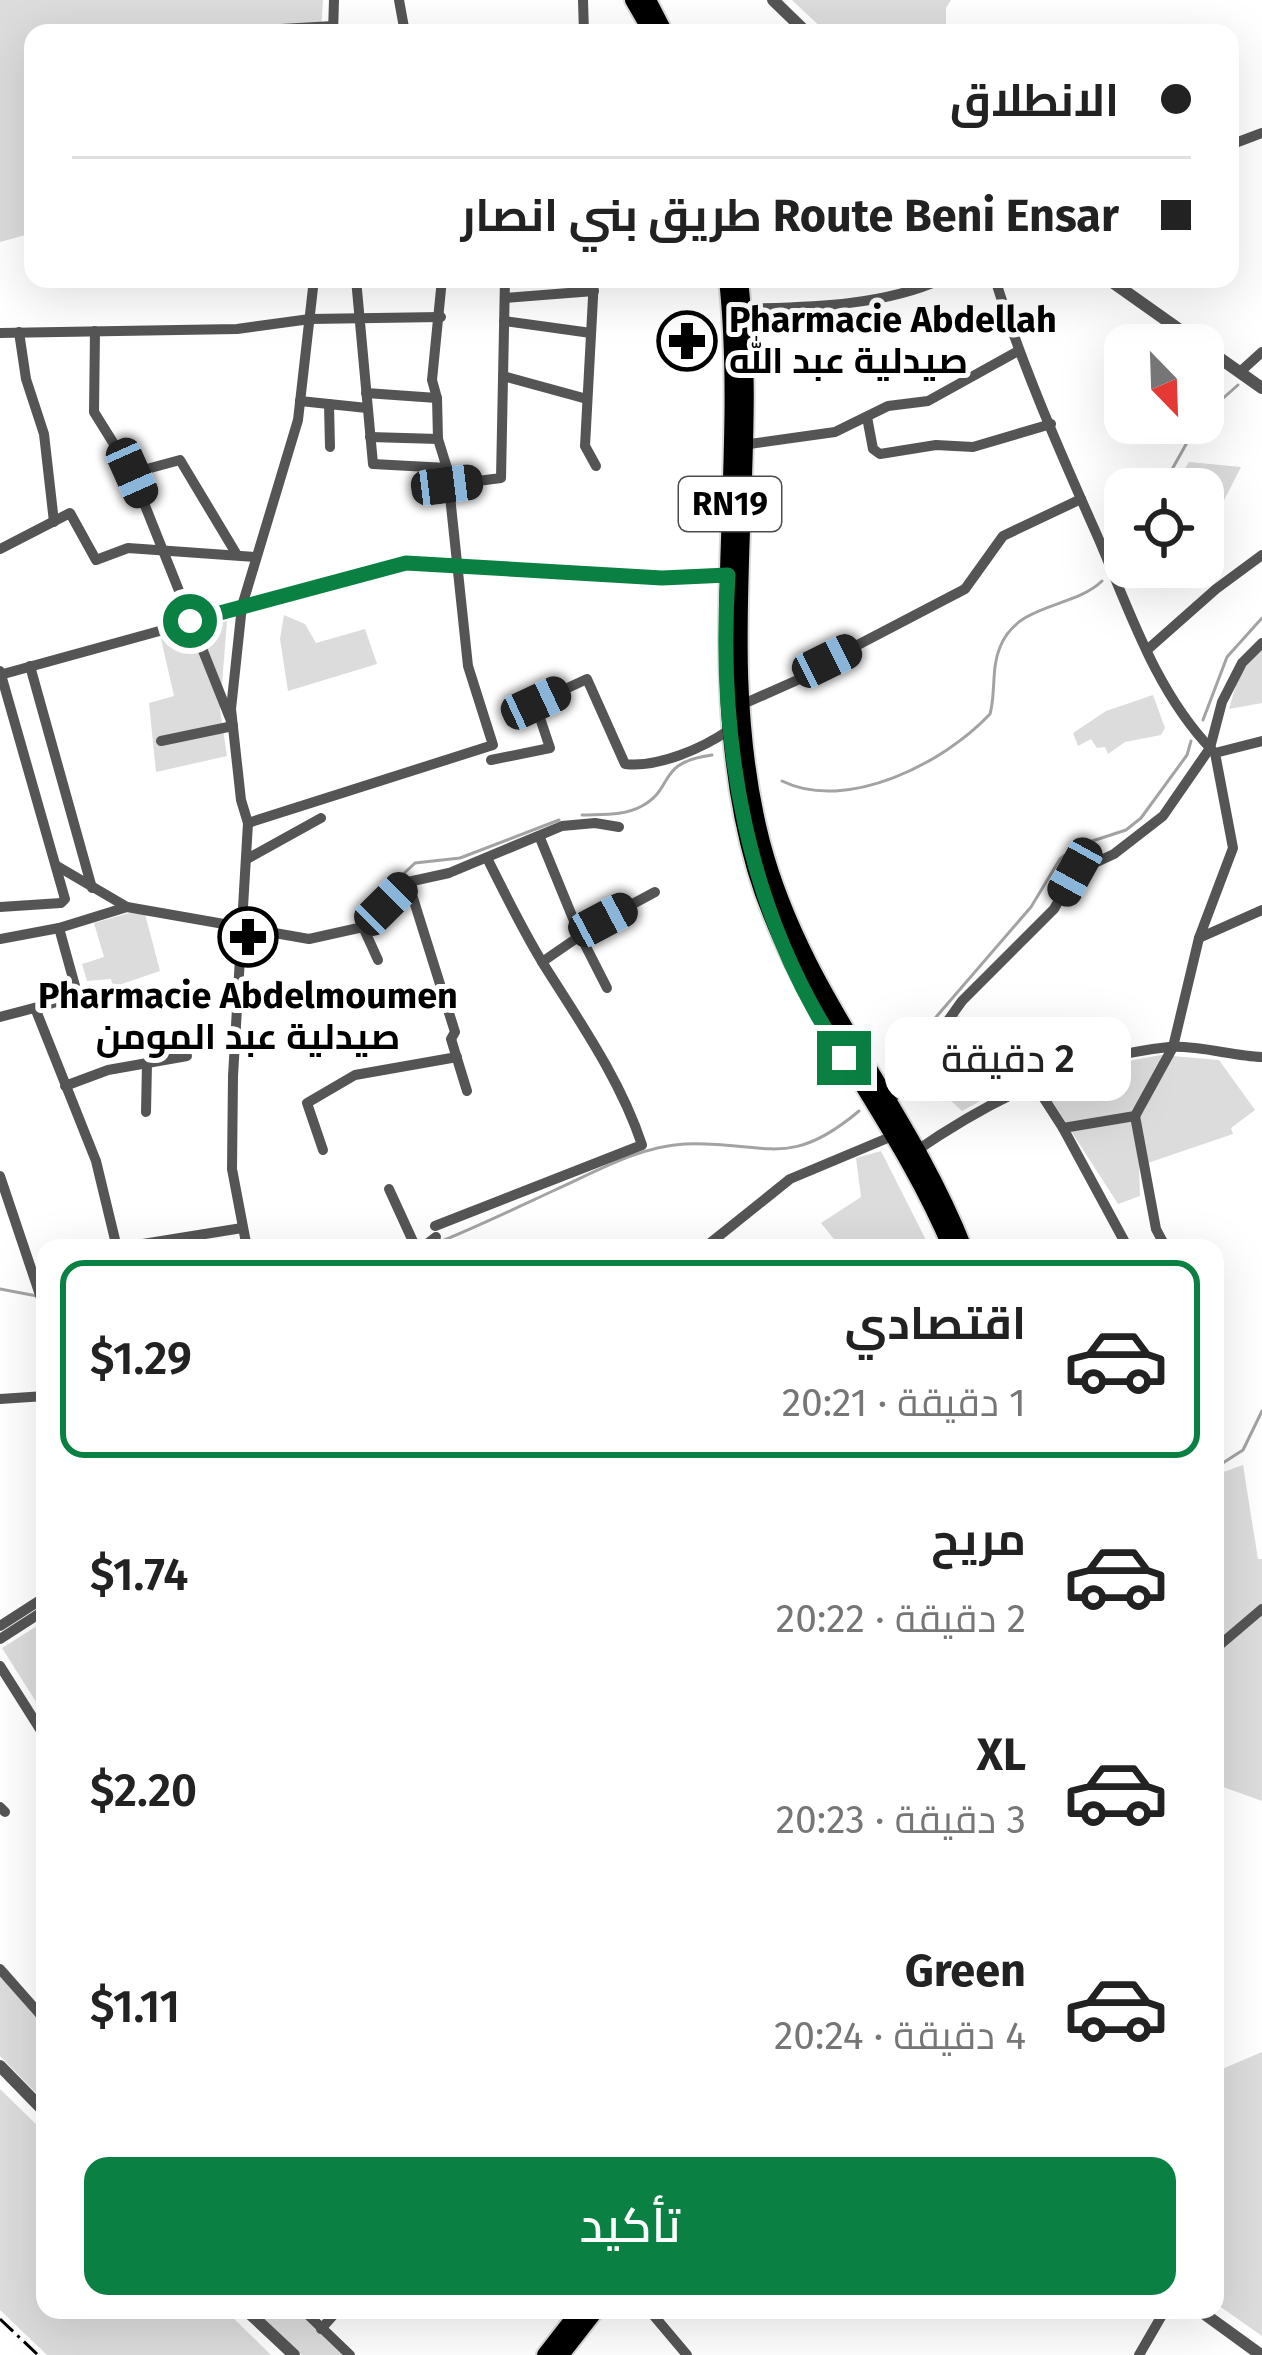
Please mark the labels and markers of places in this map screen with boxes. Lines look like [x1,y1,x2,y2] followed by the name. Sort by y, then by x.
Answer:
[729,298,1057,383] place label: Pharmacie Abdellah صيدلية عبد الله
[656,310,718,372] pharmacy icon: Pharmacie Abdellah صيدلية عبد الله
[217,906,279,968] pharmacy icon: Pharmacie Abdelmoumen صيدلية عبد المومن
[38,974,458,1059] place label: Pharmacie Abdelmoumen صيدلية عبد المومن

